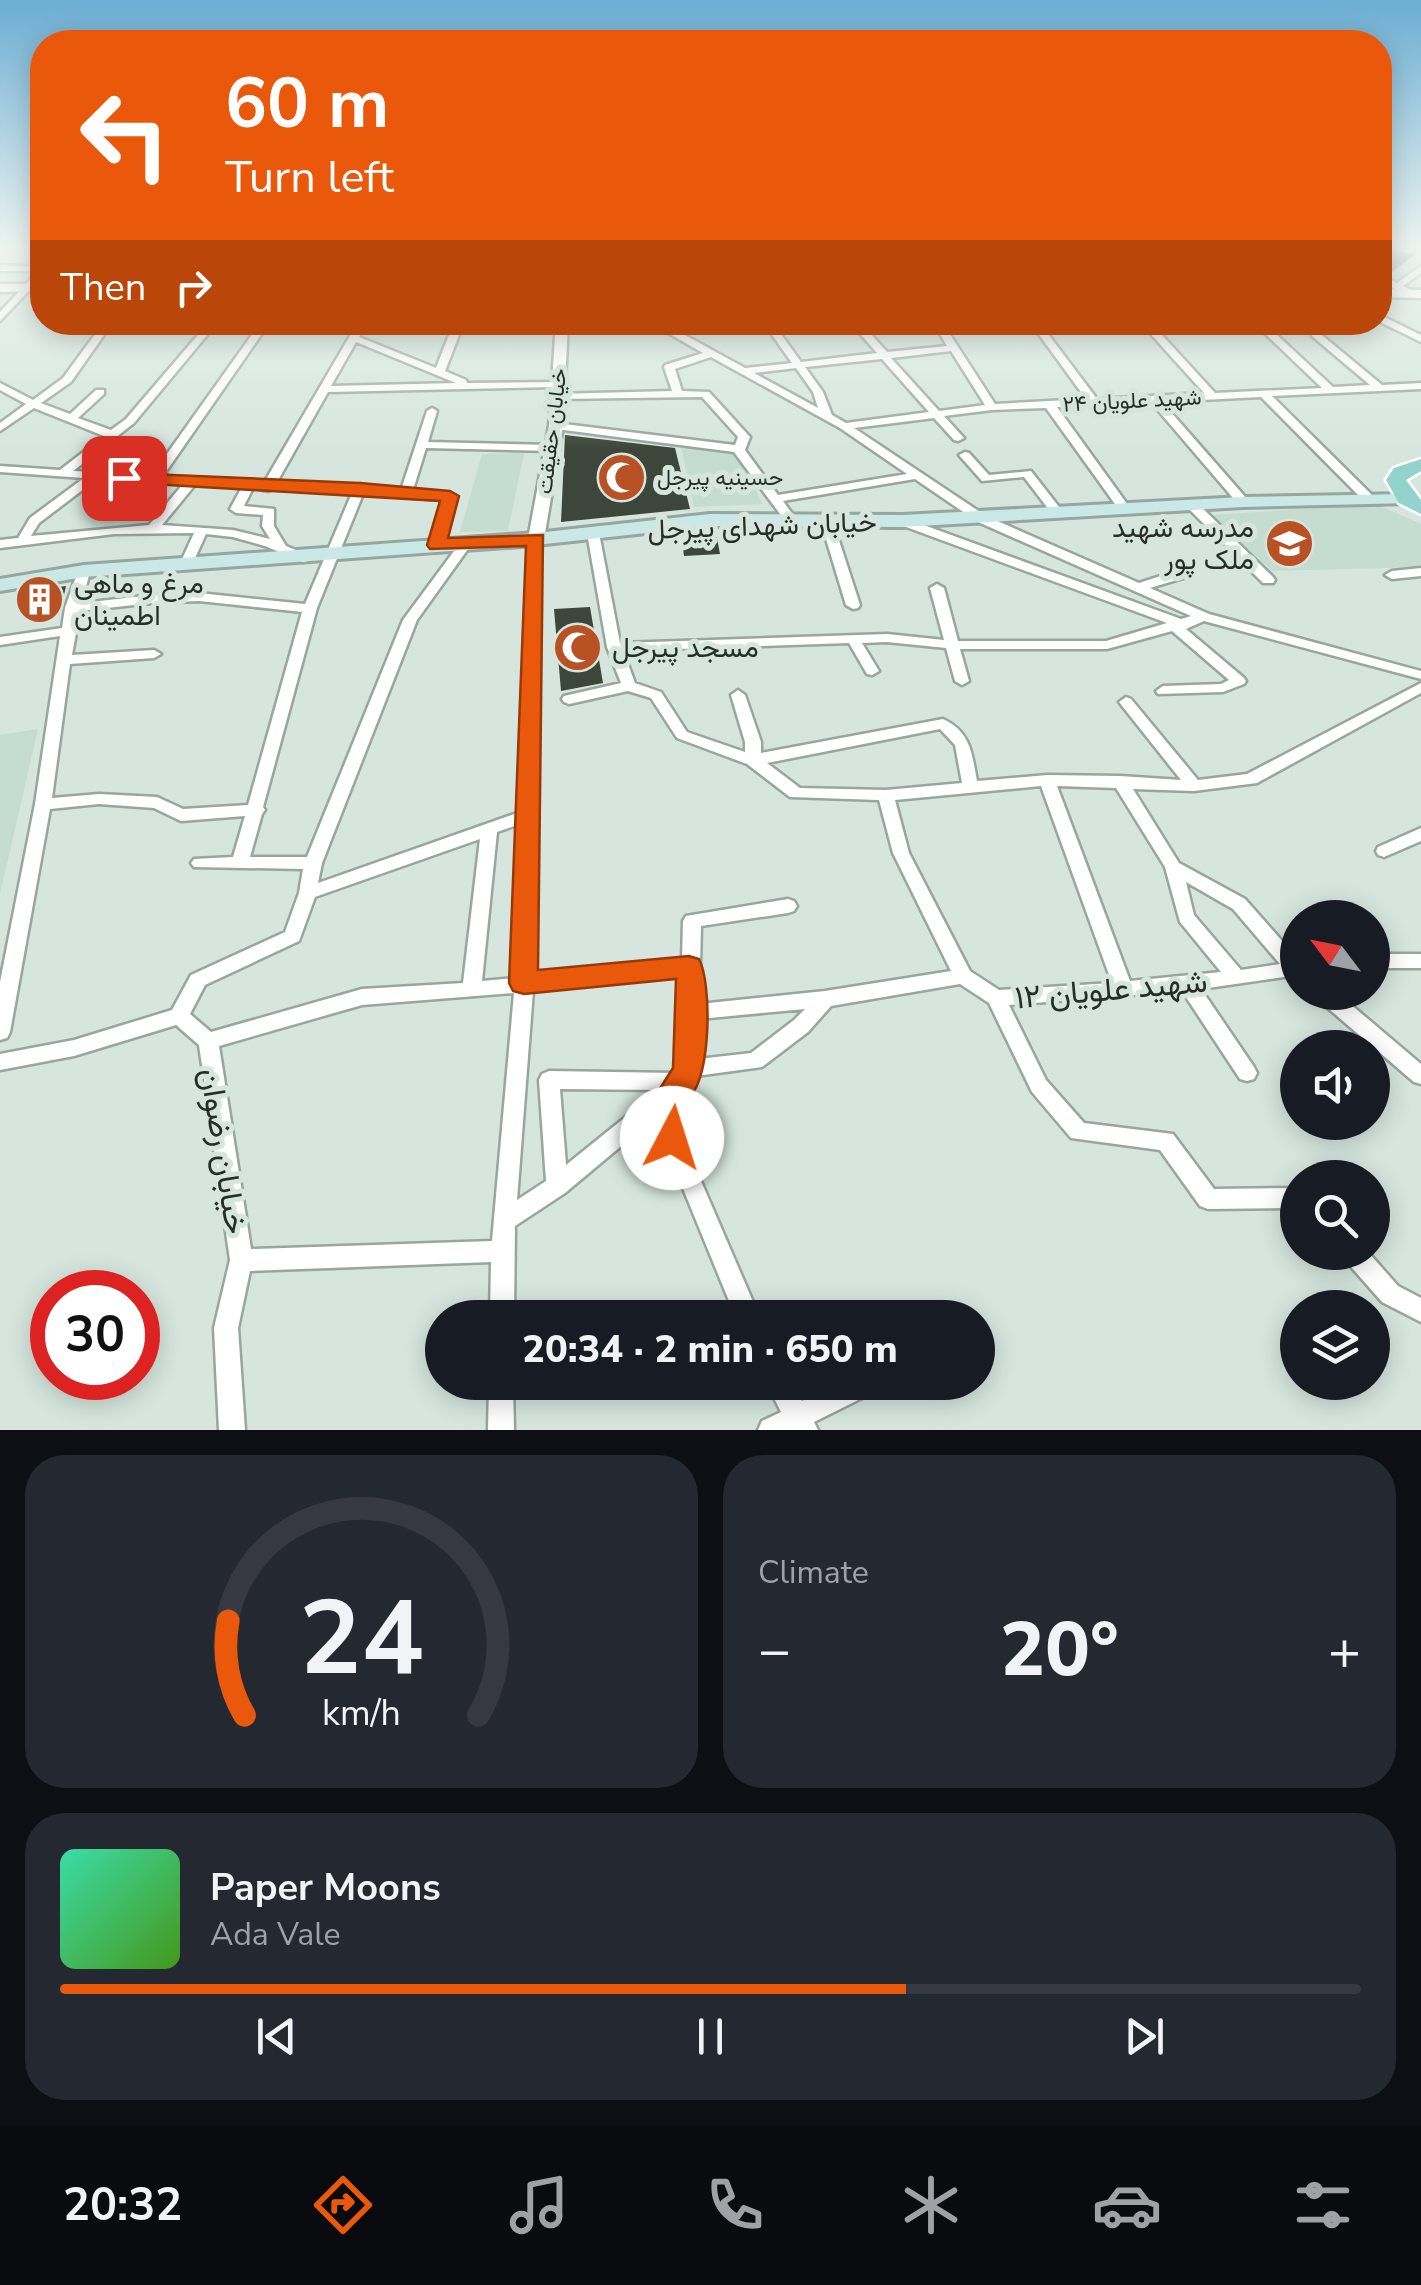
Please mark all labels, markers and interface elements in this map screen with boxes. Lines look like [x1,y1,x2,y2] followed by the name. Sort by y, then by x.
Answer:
[225,56,389,152] text: 60 m
[60,70,190,200] icon: left
[225,147,394,208] text: Turn left
[166,260,221,315] icon: right
[60,262,146,313] text: Then
[529,367,575,496] street label: خیابان حقیقت
[1062,382,1202,420] street label: شهید علویان ۲۴
[82,436,167,521] pin
[97,451,152,506] icon: arrive
[596,451,648,503] mosque icon: حسینیه پیرجل
[657,463,783,493] place label: حسینیه پیرجل
[647,503,877,549] street label: خیابان شهدای پیرجل
[1112,509,1254,579] place label: مدرسه شهید ملک پور
[1263,517,1315,569] school or university icon: مدرسه شهید ملک پور
[74,565,204,635] place label: مرغ و ماهی اطمینان
[13,573,65,625] building icon: مرغ و ماهی اطمینان
[551,621,603,673] mosque icon: مسجد پیرجل
[612,629,759,667] place label: مسجد پیرجل
[1280,900,1390,1010] north arrow
[1280,900,1390,1400] map controls
[1013,960,1209,1019] street label: شهید علویان ۱۲
[1280,1030,1390,1140] button: sound
[189,1065,258,1237] street label: خیابان رضوان
[620,1086,724,1190] position arrow
[1280,1160,1390,1270] button: search
[30,1270,160,1400] speed limit sign: 30
[1280,1290,1390,1400] button: layers
[522,1324,898,1375] text: 20:34 · 2 min · 650 m
[758,1551,869,1594] text: Climate
[299,1568,424,1710] text: 24
[1000,1599,1119,1701] text: 20°
[758,1613,791,1688] text: −
[1328,1613,1361,1688] text: +
[322,1689,401,1738] text: km/h
[210,1862,441,1913] text: Paper Moons
[210,1913,341,1956] text: Ada Vale
[249,2009,304,2064] icon: previous
[683,2009,738,2064] icon: pause
[1117,2009,1172,2064] icon: next
[308,2170,378,2240] icon: directions
[504,2170,574,2240] icon: music
[700,2170,770,2240] icon: phone
[896,2170,966,2240] icon: climate
[1092,2170,1162,2240] icon: car
[1288,2170,1358,2240] icon: filters
[63,2175,182,2236] text: 20:32

